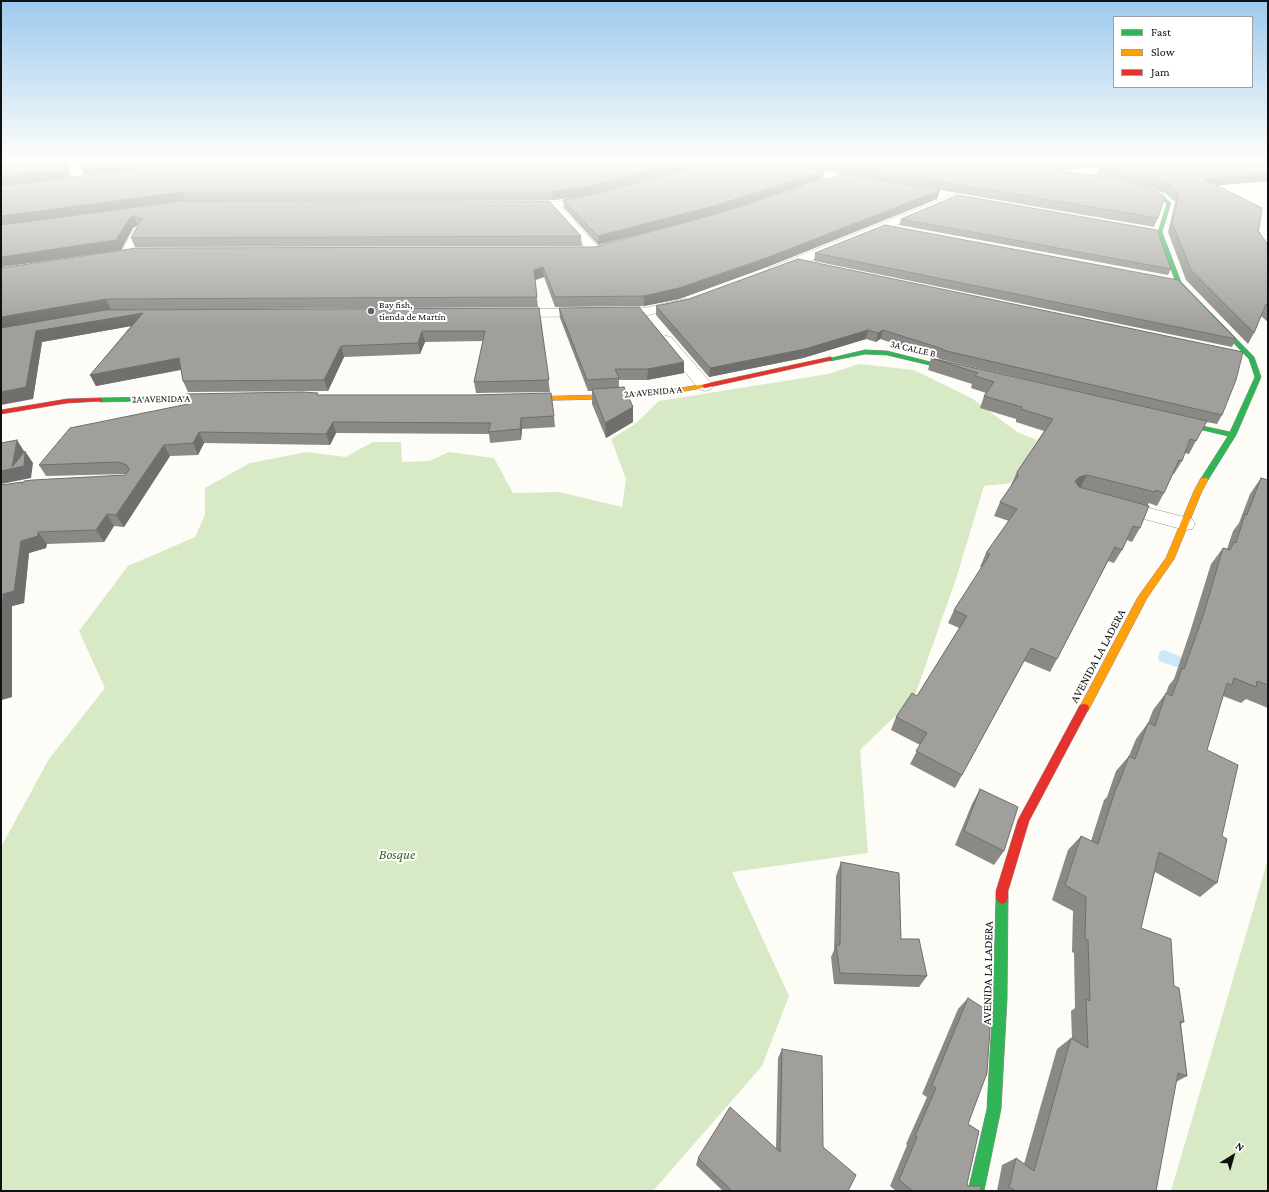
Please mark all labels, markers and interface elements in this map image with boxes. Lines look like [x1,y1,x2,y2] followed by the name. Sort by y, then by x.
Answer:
[1113,16,1253,88] legend
[1151,25,1171,39] text: Fast
[1151,45,1175,59] text: Slow
[1151,65,1170,79] text: Jam
[379,299,446,322] place label: Bay fish, tienda de Martín
[366,306,376,316] marker: Bay fish, tienda de Martín
[889,338,937,360] street label: 3A CALLE B
[623,383,683,401] street label: 2A AVENIDA A
[132,392,190,406] street label: 2A AVENIDA A
[1067,607,1129,705] street label: AVENIDA LA LADERA
[379,847,415,863] park label: Bosque
[980,921,996,1025] street label: AVENIDA LA LADERA
[1213,1136,1253,1176] north arrow
[1234,1139,1247,1153] text: N

